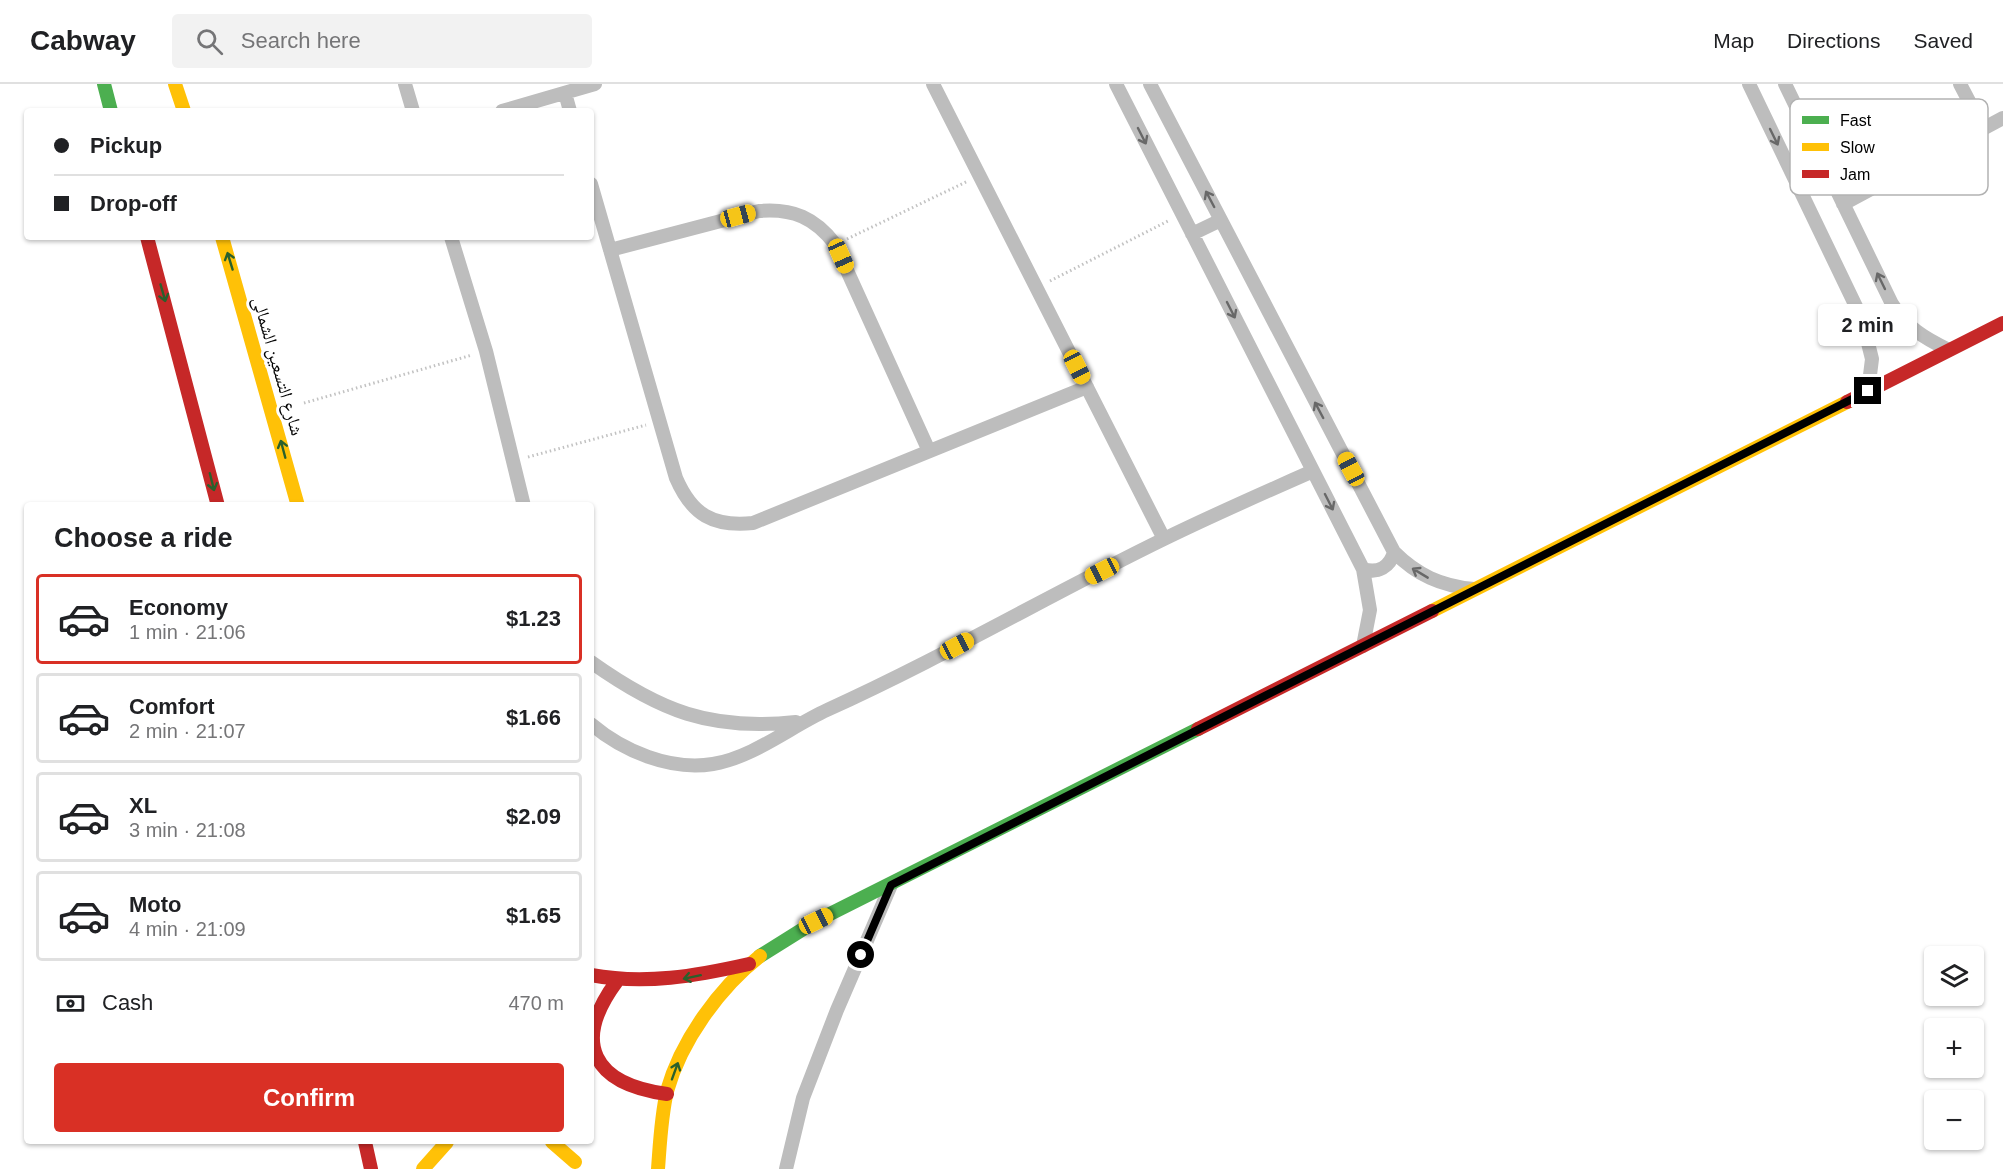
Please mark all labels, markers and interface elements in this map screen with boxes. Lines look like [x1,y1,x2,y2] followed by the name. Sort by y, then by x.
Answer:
[172,14,592,68] search box
[30,25,136,56] text: Cabway
[193,25,226,58] icon: search
[241,28,361,53] text: Search here
[1713,29,1754,52] text: Map
[1787,29,1880,52] text: Directions
[1913,29,1973,52] text: Saved
[1790,99,1988,195] legend
[1840,112,1872,129] text: Fast
[1137,127,1149,145] one-way arrow
[1769,127,1781,145] one-way arrow
[90,133,162,158] text: Pickup
[1840,139,1875,156] text: Slow
[1840,166,1870,183] text: Jam
[90,191,177,216] text: Drop-off
[1204,191,1215,209] one-way arrow
[718,203,758,229] car
[825,236,857,276] car
[224,252,235,271] one-way arrow
[1874,272,1886,290] one-way arrow
[157,283,169,302] one-way arrow
[248,294,307,438] street label: شارع التسعين الشمالى
[1226,300,1237,318] one-way arrow
[1818,304,1918,346] callout: 2 min
[1841,314,1894,336] text: 2 min
[1061,347,1093,387] car
[1854,377,1881,404] route end
[1313,401,1325,419] one-way arrow
[276,440,288,459] one-way arrow
[1335,449,1367,489] car
[207,472,218,491] one-way arrow
[1324,493,1335,511] one-way arrow
[54,523,233,553] text: Choose a ride
[1082,555,1122,587] car
[1412,567,1429,580] one-way arrow
[57,592,111,646] icon: car
[129,595,228,620] text: Economy
[506,606,561,631] text: $1.23
[129,621,246,643] text: 1 min · 21:06
[937,630,977,662] car
[57,691,111,745] icon: car
[129,694,215,719] text: Comfort
[506,705,561,730] text: $1.66
[129,720,246,742] text: 2 min · 21:07
[57,790,111,844] icon: car
[129,793,157,818] text: XL
[506,804,561,829] text: $2.09
[129,819,246,841] text: 3 min · 21:08
[57,889,111,943] icon: car
[129,892,182,917] text: Moto
[506,903,561,928] text: $1.65
[796,905,836,937] car
[129,918,246,940] text: 4 min · 21:09
[847,941,874,968] route start
[1924,946,1984,1150] map controls
[1924,946,1984,1006] button: layers
[682,972,702,983] one-way arrow
[54,987,87,1020] icon: cash
[102,990,153,1015] text: Cash
[508,992,564,1014] text: 470 m
[1924,1018,1984,1078] button: +
[670,1062,681,1080] one-way arrow
[54,1063,564,1132] button: Confirm
[1924,1090,1984,1150] button: −

